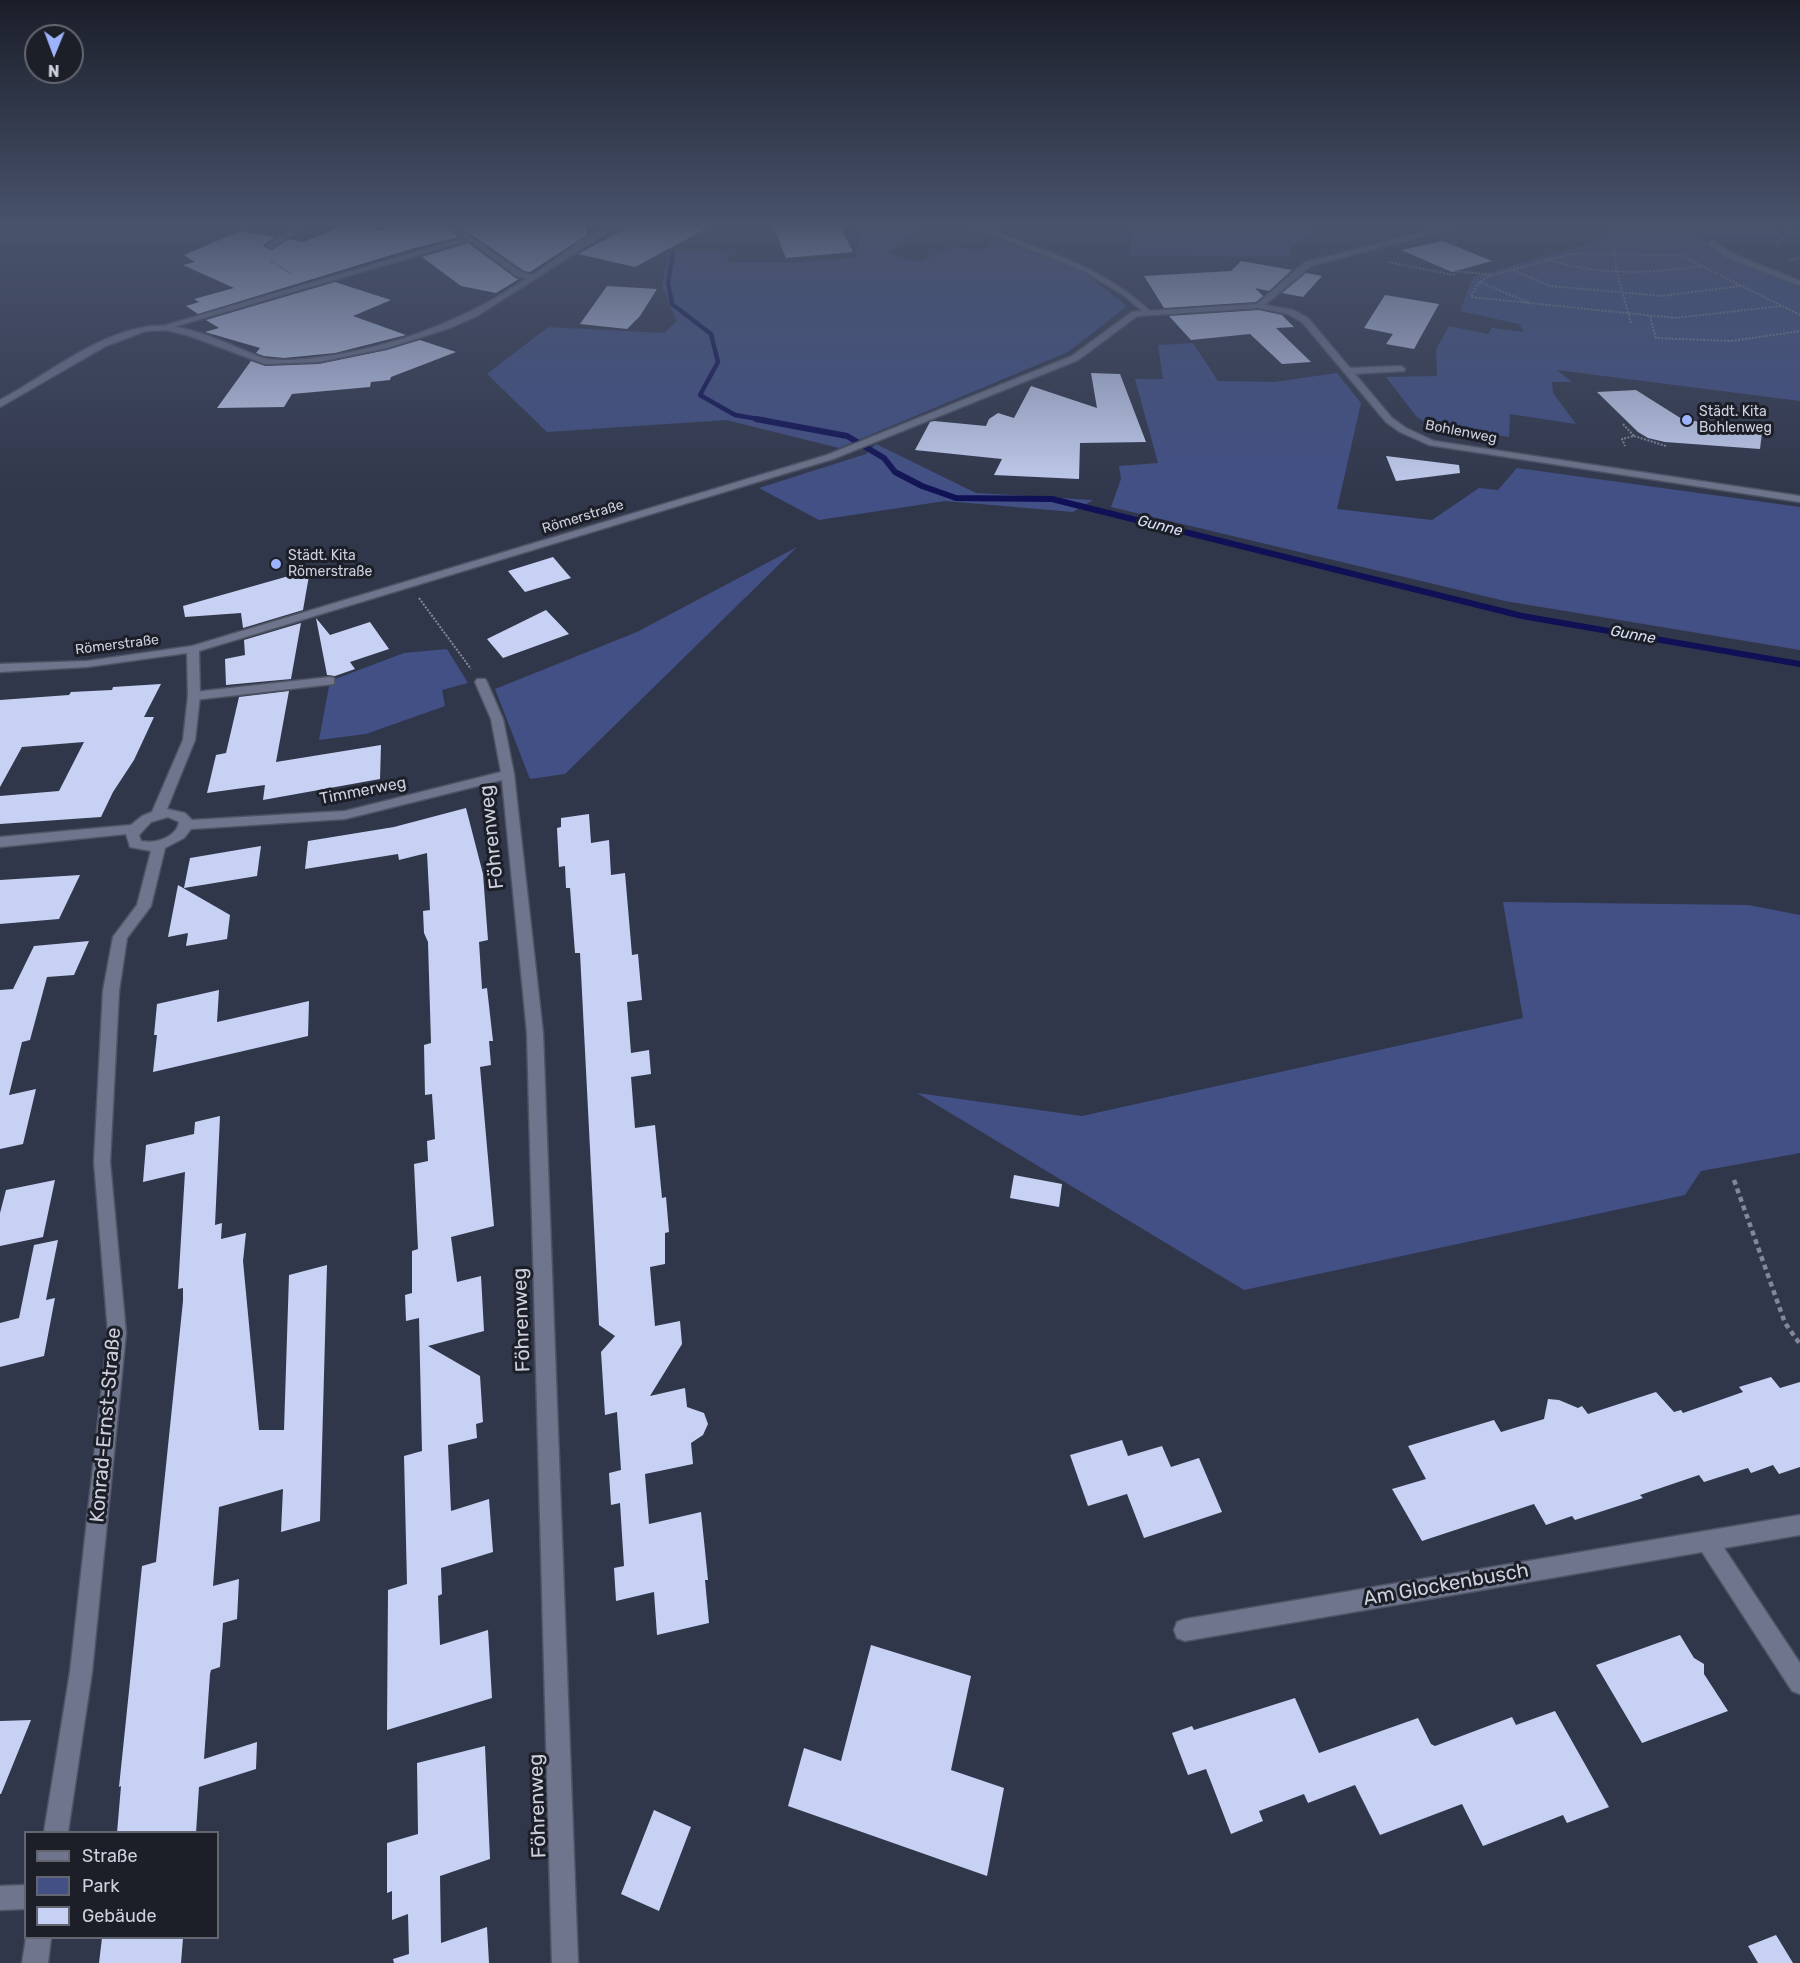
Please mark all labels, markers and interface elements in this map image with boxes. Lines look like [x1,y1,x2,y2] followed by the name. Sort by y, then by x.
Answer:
[24,24,84,84] north arrow
[48,61,60,80] text: N
[1699,404,1772,436] place label: Städt. Kita Bohlenweg
[1680,413,1694,427] marker: Städt. Kita Bohlenweg
[1424,417,1498,447] street label: Bohlenweg
[540,497,626,537] street label: Römerstraße
[1136,512,1184,540] water label: Gunne
[288,548,372,580] place label: Städt. Kita Römerstraße
[269,557,283,571] marker: Städt. Kita Römerstraße
[1609,622,1657,648] water label: Gunne
[74,632,160,658] street label: Römerstraße
[318,773,408,809] street label: Timmerweg
[475,784,509,890] street label: Föhrenweg
[508,1267,536,1373] street label: Föhrenweg
[86,1327,126,1523] street label: Konrad-Ernst-Straße
[1361,1559,1531,1611] street label: Am Glockenbusch
[524,1753,552,1859] street label: Föhrenweg
[24,1831,219,1939] legend
[82,1845,138,1867] text: Straße
[82,1875,119,1897] text: Park
[82,1905,157,1927] text: Gebäude

